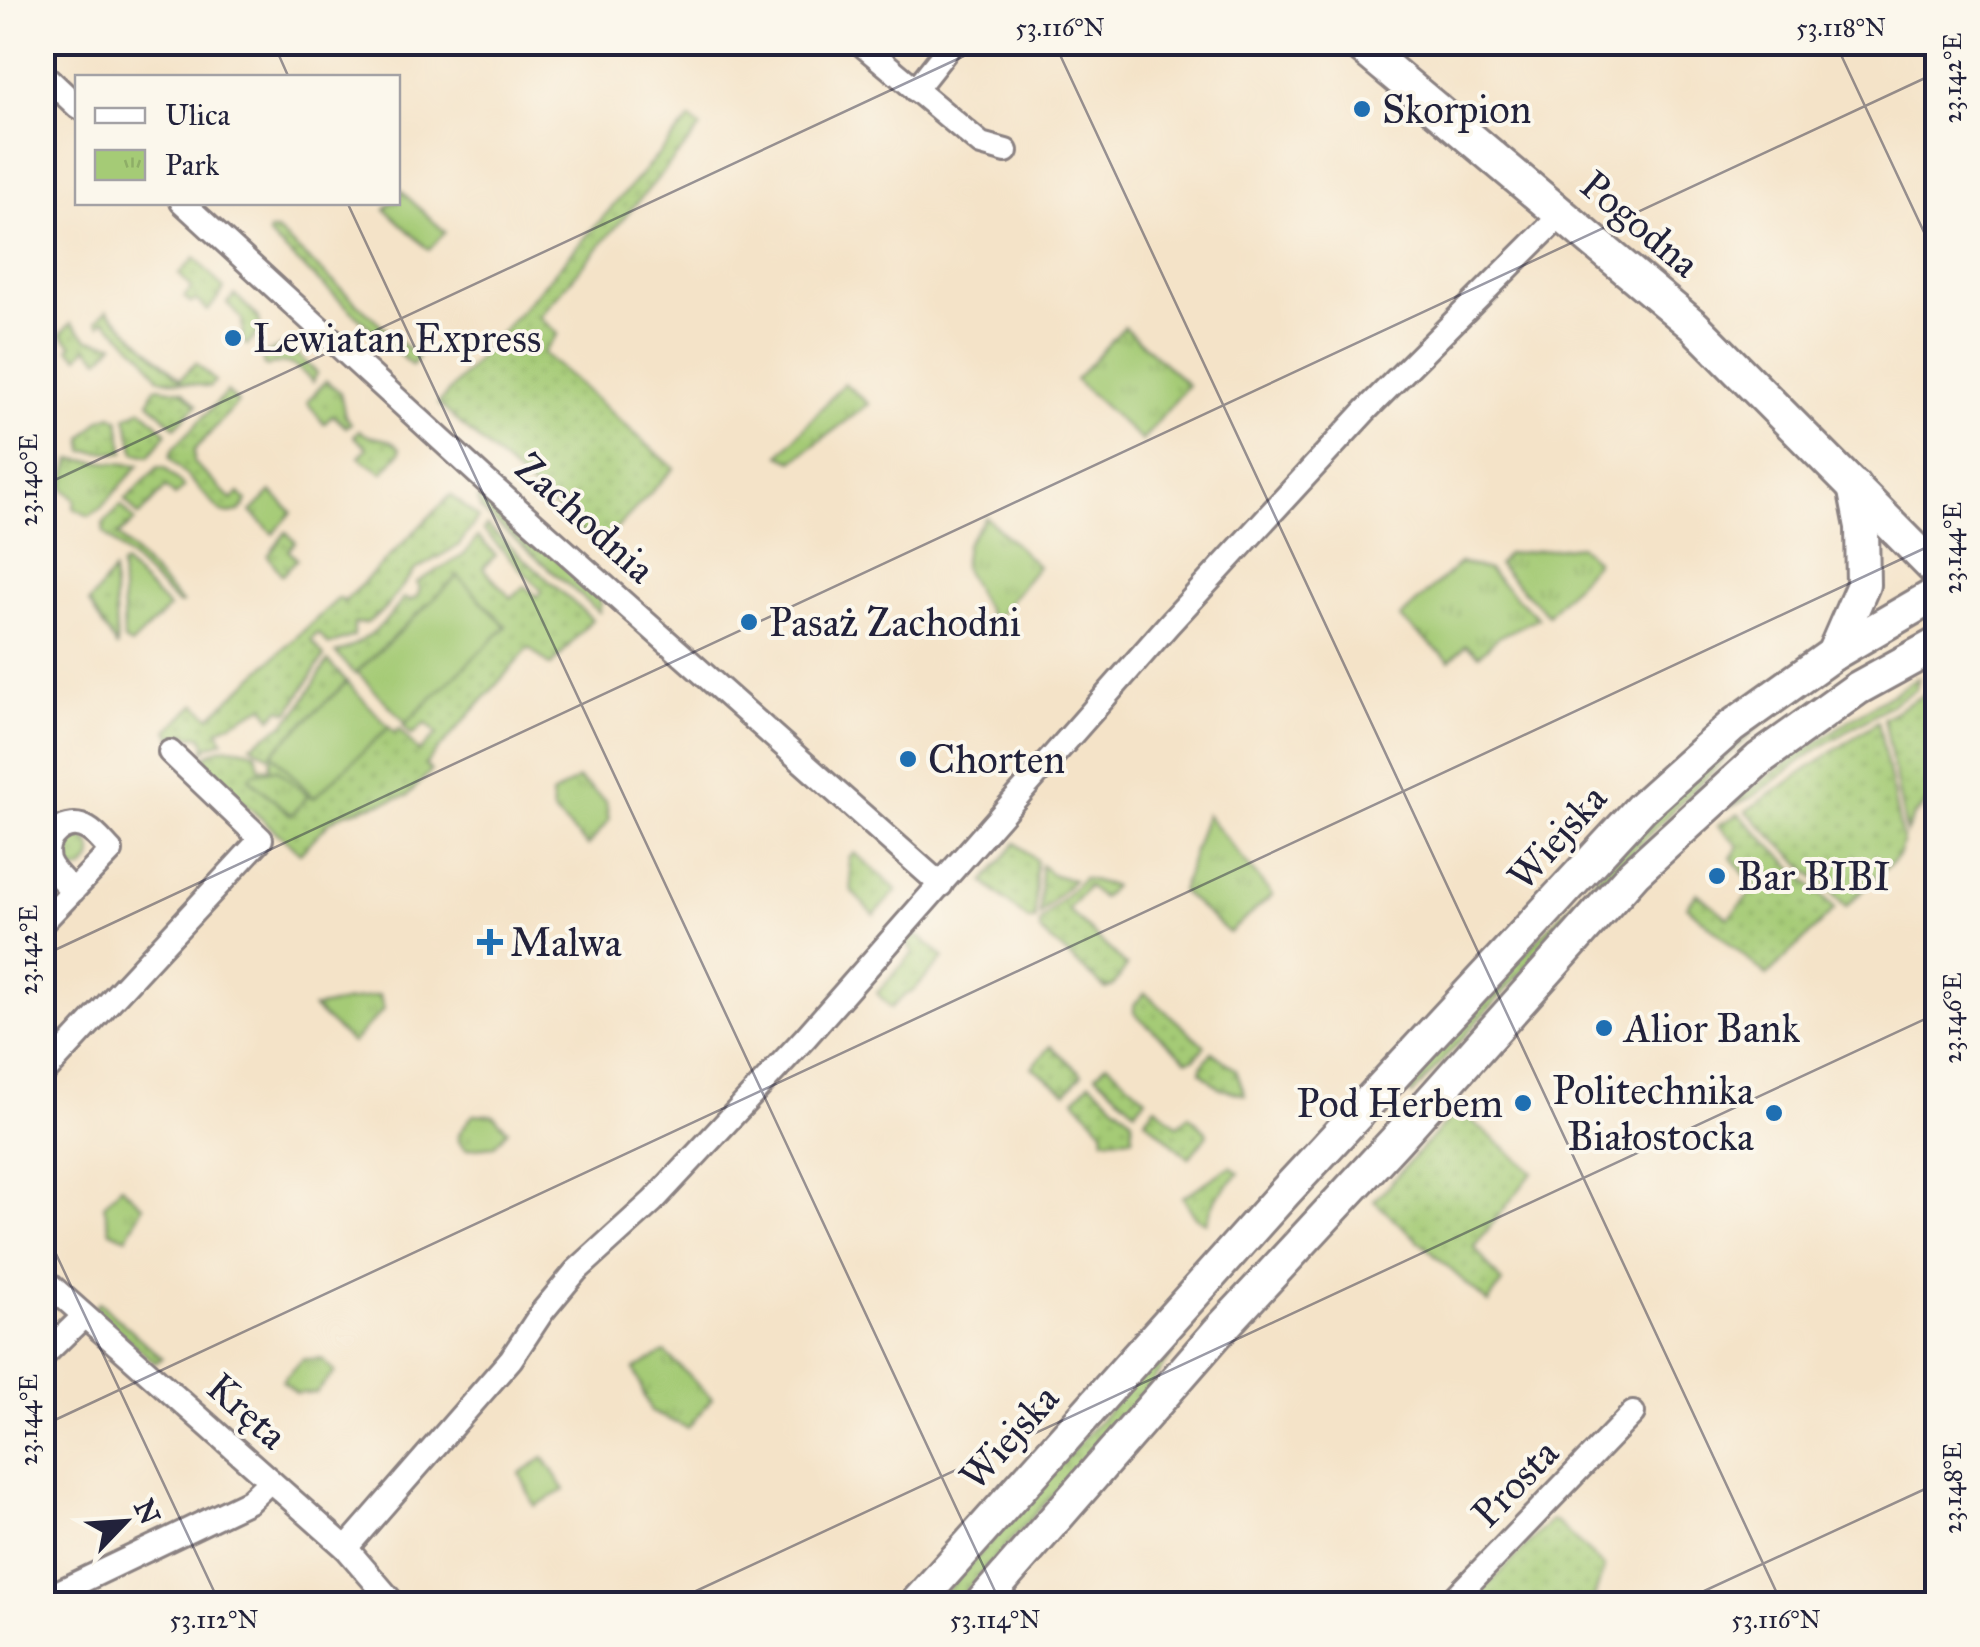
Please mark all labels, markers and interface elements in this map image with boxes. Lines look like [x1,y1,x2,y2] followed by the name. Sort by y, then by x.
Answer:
[1015,12,1105,43] text: 53.116°N
[1796,12,1886,43] text: 53.118°N
[1937,33,1968,123] text: 23.142°E
[75,75,400,205] legend
[1382,85,1531,134] place label: Skorpion
[165,97,231,133] text: Ulica
[1351,98,1373,120] marker: Skorpion
[165,147,219,183] text: Park
[1571,160,1710,288] street label: Pogodna
[253,314,541,363] place label: Lewiatan Express
[222,327,244,349] marker: Lewiatan Express
[13,433,44,526] text: 23.140°E
[505,443,665,593] street label: Zachodnia
[1937,502,1968,594] text: 23.144°E
[769,598,1021,647] place label: Pasaż Zachodni
[738,611,760,633] marker: Pasaż Zachodni
[928,735,1065,784] place label: Chorten
[897,748,919,770] marker: Chorten
[1497,774,1617,900] street label: Wiejska
[1737,852,1891,901] place label: Bar BIBI
[1706,865,1728,887] marker: Bar BIBI
[13,905,44,995] text: 23.142°E
[510,918,622,967] place label: Malwa
[479,931,501,953] marker: Malwa
[1937,972,1968,1064] text: 23.146°E
[1622,1004,1800,1053] place label: Alior Bank
[1593,1017,1615,1039] marker: Alior Bank
[1552,1066,1754,1161] place label: Politechnika Białostocka
[1296,1079,1503,1128] place label: Pod Herbem
[1512,1092,1534,1114] marker: Pod Herbem
[1763,1102,1785,1124] marker: Politechnika Białostocka
[197,1362,297,1460] street label: Kręta
[13,1374,44,1466] text: 23.144°E
[949,1374,1069,1500] street label: Wiejska
[1461,1429,1569,1537] street label: Prosta
[1937,1442,1968,1534] text: 23.148°E
[75,1472,175,1572] north arrow
[126,1493,168,1530] text: N
[169,1604,259,1635] text: 53.112°N
[950,1604,1040,1635] text: 53.114°N
[1731,1604,1821,1635] text: 53.116°N

